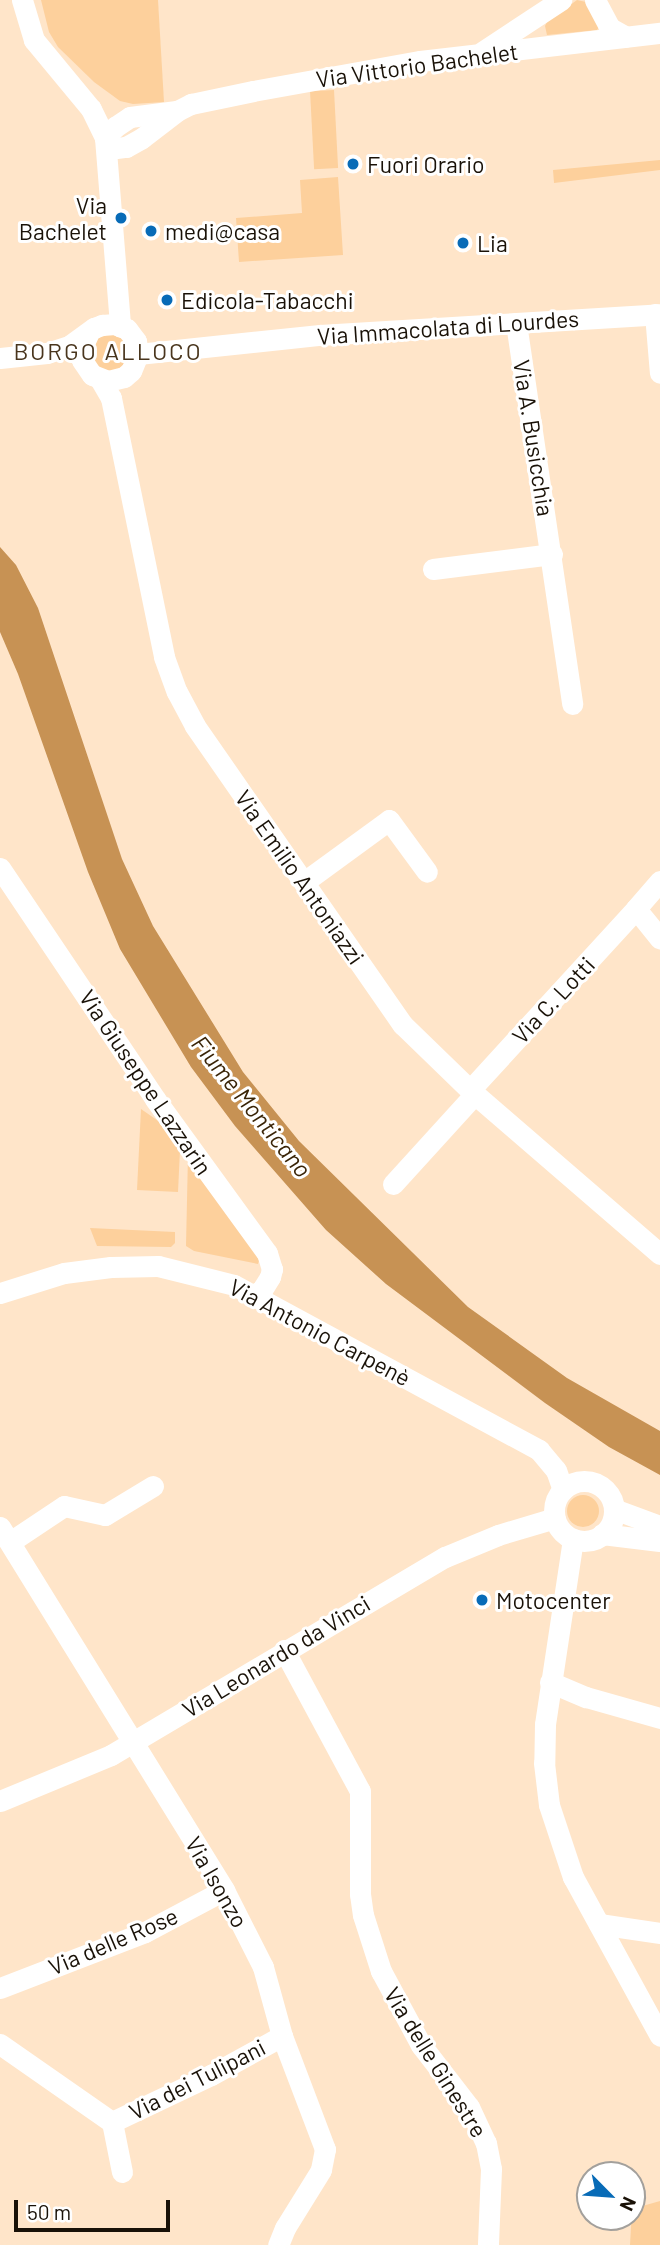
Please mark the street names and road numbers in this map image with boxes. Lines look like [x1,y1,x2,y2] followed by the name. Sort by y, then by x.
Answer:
[314,37,520,93] street label: Via Vittorio Bachelet
[316,304,580,350] street label: Via Immacolata di Lourdes
[508,358,560,518] street label: Via A. Busicchia
[230,785,370,969] street label: Via Emilio Antoniazzi
[506,951,600,1049] street label: Via C. Lotti
[74,984,218,1180] street label: Via Giuseppe Lazzarin
[225,1273,415,1391] street label: Via Antonio Carpenè
[177,1589,375,1723] street label: Via Leonardo da Vinci
[180,1832,254,1932] street label: Via Isonzo
[44,1901,182,1981] street label: Via delle Rose
[379,1982,493,2142] street label: Via delle Ginestre
[124,2033,270,2125] street label: Via dei Tulipani

